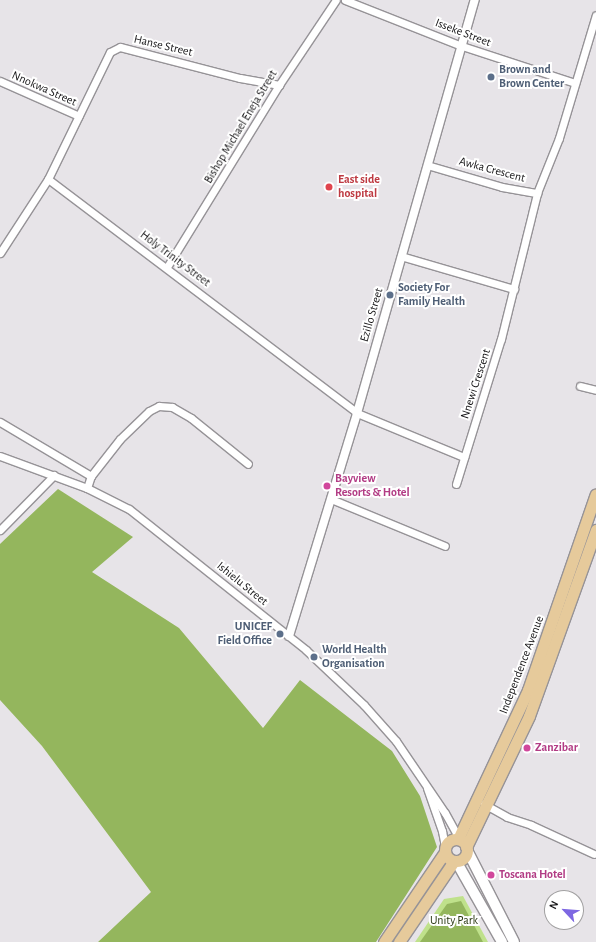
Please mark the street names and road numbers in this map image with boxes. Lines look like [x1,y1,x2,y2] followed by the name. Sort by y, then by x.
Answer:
[433,16,493,50] street label: Isseke Street
[132,32,194,60] street label: Hanse Street
[9,68,79,110] street label: Nnokwa Street
[201,68,281,186] street label: Bishop Michael Eneja Street
[458,154,526,186] street label: Awka Crescent
[137,228,213,290] street label: Holy Trinity Street
[357,286,387,344] street label: Ezillo Street
[458,347,494,421] street label: Nnewi Crescent
[214,559,270,609] street label: Ishielu Street
[497,614,547,716] street label: Independence Avenue

